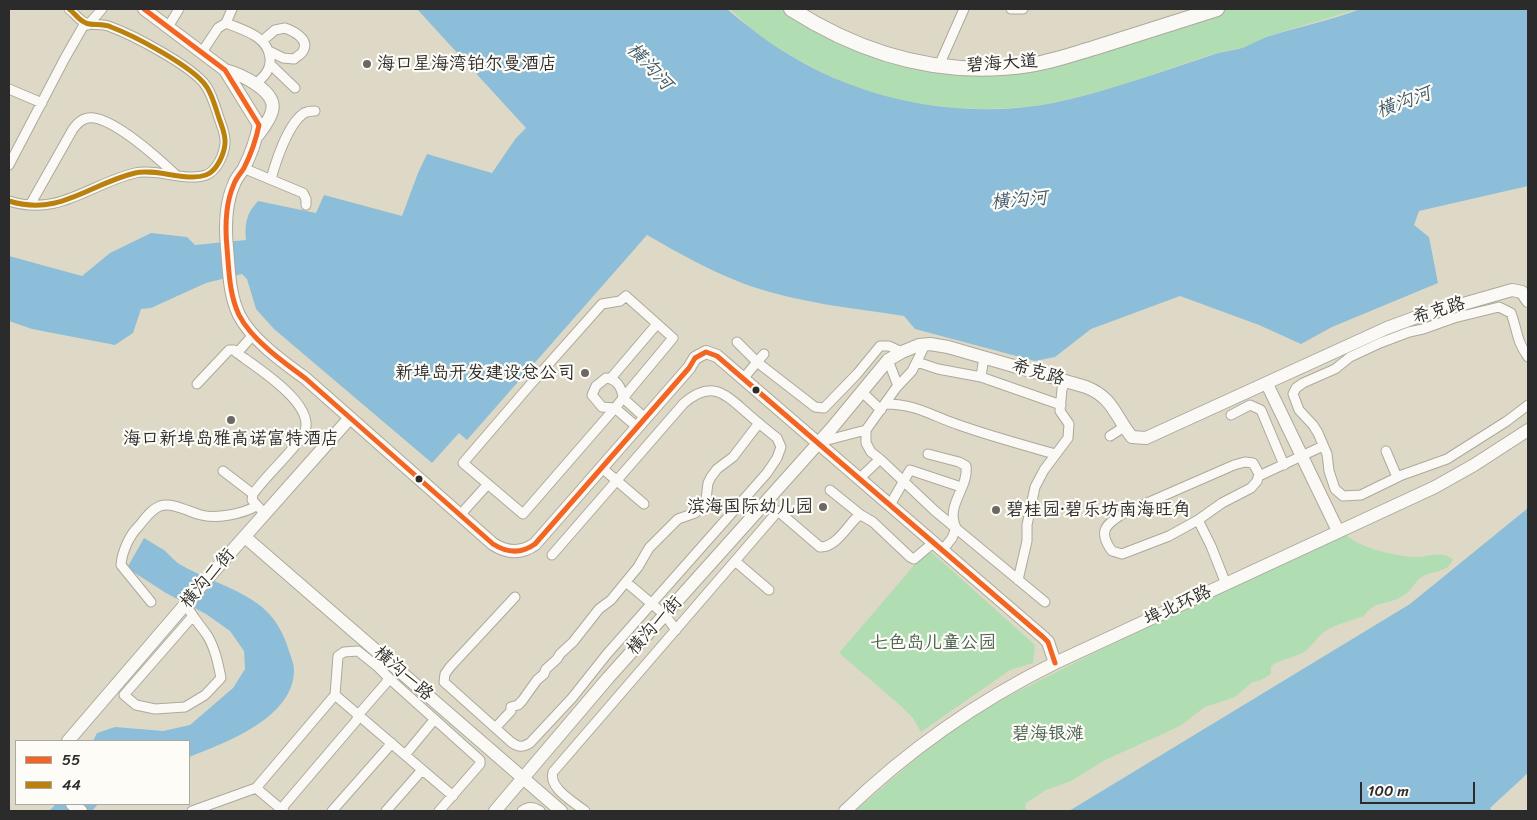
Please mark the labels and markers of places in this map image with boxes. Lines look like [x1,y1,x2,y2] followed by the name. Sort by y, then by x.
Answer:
[377,53,557,75] place label: 海口星海湾铂尔曼酒店
[361,58,373,70] marker: 海口星海湾铂尔曼酒店
[395,362,575,384] place label: 新埠岛开发建设总公司
[579,367,591,379] marker: 新埠岛开发建设总公司
[751,385,761,395] unlabelled marker
[225,414,237,426] marker: 海口新埠岛雅高诺富特酒店
[123,428,339,450] place label: 海口新埠岛雅高诺富特酒店
[414,474,424,484] unlabelled marker
[687,496,813,518] place label: 滨海国际幼儿园
[1006,499,1191,521] place label: 碧桂园·碧乐坊南海旺角
[817,501,829,513] marker: 滨海国际幼儿园
[990,504,1002,516] marker: 碧桂园·碧乐坊南海旺角

